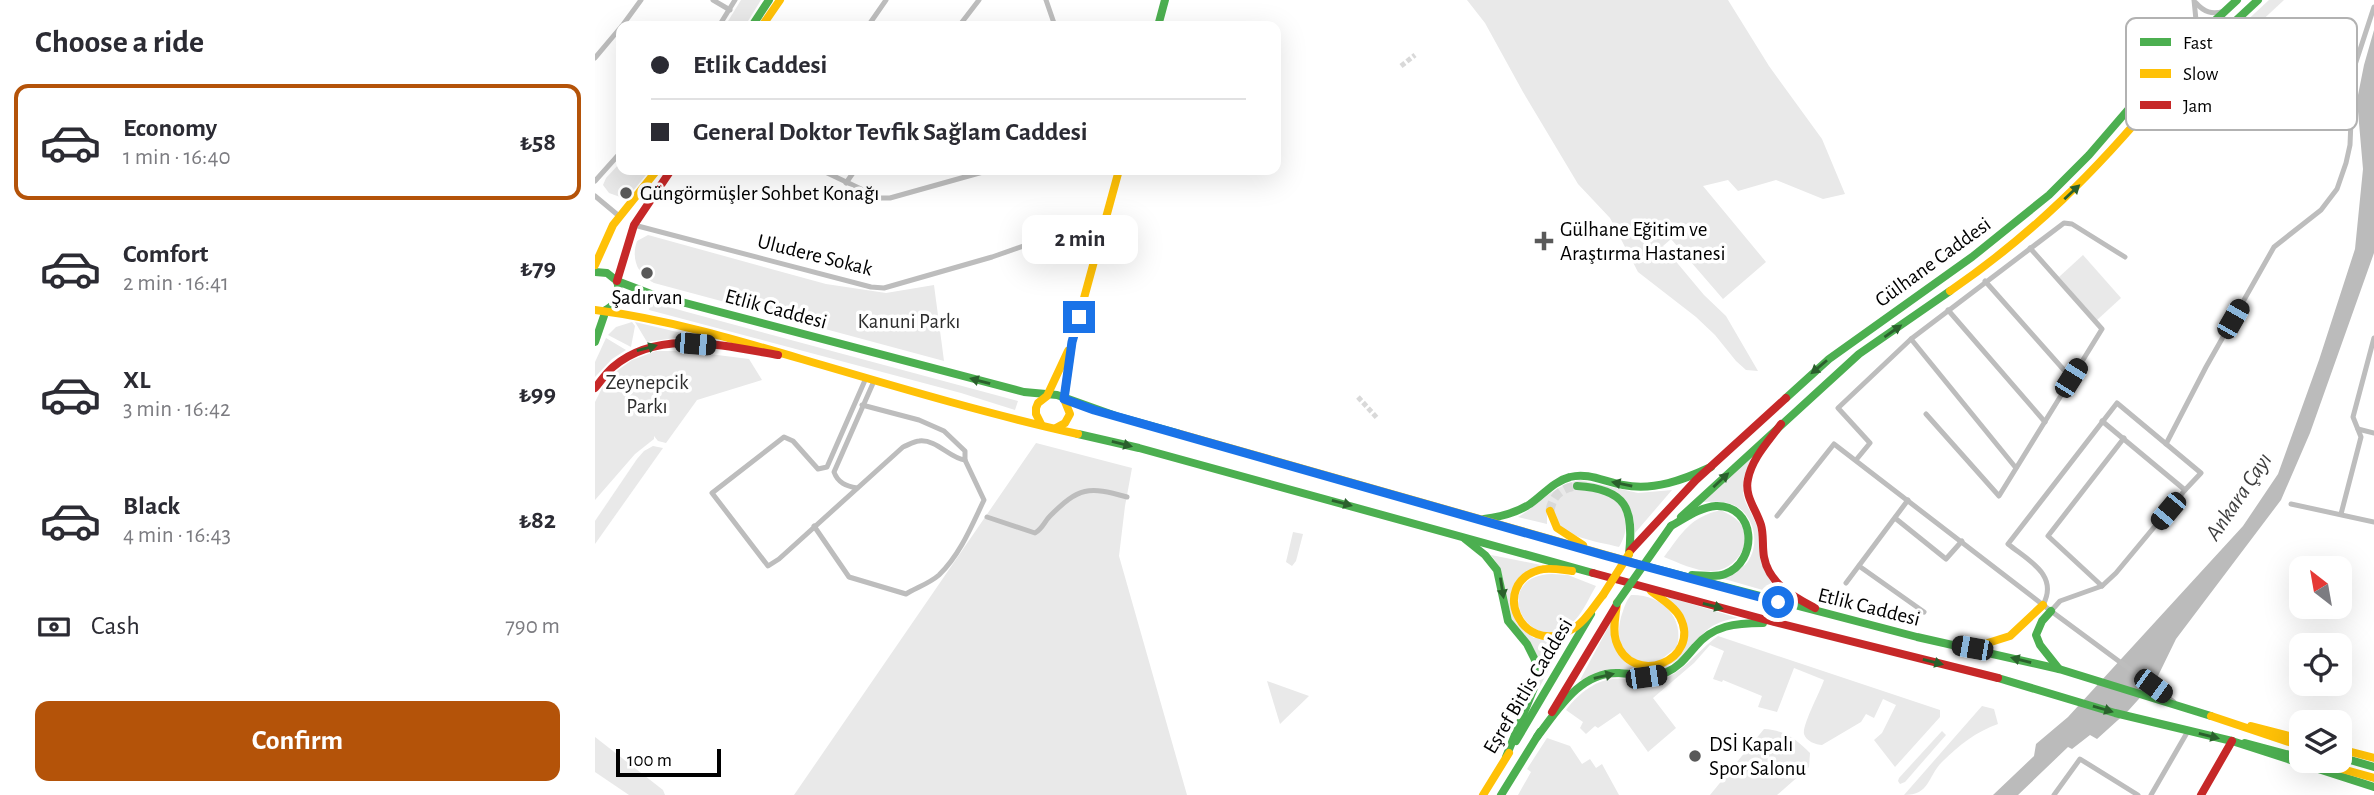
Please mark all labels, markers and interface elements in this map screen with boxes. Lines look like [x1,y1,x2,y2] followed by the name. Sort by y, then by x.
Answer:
[2126,18,2357,130] legend
[35,26,204,58] text: Choose a ride
[2183,34,2213,53] text: Fast
[693,52,827,78] text: Etlik Caddesi
[2183,65,2219,84] text: Slow
[2183,97,2212,116] text: Jam
[39,111,102,174] icon: car
[123,115,217,141] text: Economy
[693,119,1088,145] text: General Doktor Tevfik Sağlam Caddesi
[520,129,556,155] text: ₺58
[123,146,231,169] text: 1 min · 16:40
[640,183,879,204] place label: Güngörmüşler Sohbet Konağı
[2063,184,2081,200] one-way arrow
[618,185,634,201] marker: Güngörmüşler Sohbet Konağı
[1871,213,1995,311] street label: Gülhane Caddesi
[1021,216,1137,264] callout: 2 min
[1560,219,1725,264] place label: Gülhane Eğitim ve Araştırma Hastanesi
[1054,228,1106,251] text: 2 min
[755,231,875,280] street label: Uludere Sokak
[1534,231,1554,251] marker: Gülhane Eğitim ve Araştırma Hastanesi
[39,237,102,300] icon: car
[123,241,208,267] text: Comfort
[520,255,556,281] text: ₺79
[639,265,655,281] marker: Şadırvan
[123,272,229,295] text: 2 min · 16:41
[723,285,829,333] street label: Etlik Caddesi
[611,287,683,308] place label: Şadırvan
[2214,296,2253,342] car
[1063,301,1095,333] route end
[858,311,960,332] park label: Kanuni Parkı
[1884,324,1902,338] one-way arrow
[674,332,717,356] car
[637,342,659,353] one-way arrow
[2051,355,2092,401] car
[1811,359,1828,374] one-way arrow
[39,363,102,426] icon: car
[123,367,150,393] text: XL
[605,372,689,417] park label: Zeynepcik Parkı
[969,375,991,386] one-way arrow
[519,381,556,407] text: ₺99
[123,398,230,421] text: 3 min · 16:42
[1111,439,1133,450] one-way arrow
[2201,449,2276,546] water label: Ankara Çayı
[1712,472,1730,488] one-way arrow
[1611,479,1633,490] one-way arrow
[2147,488,2190,534] car
[39,489,102,552] icon: car
[123,493,180,519] text: Black
[1331,498,1353,509] one-way arrow
[519,507,556,533] text: ₺82
[123,524,231,547] text: 4 min · 16:43
[2289,556,2352,620] north arrow
[2289,556,2352,773] map controls
[1496,577,1507,599] one-way arrow
[1816,584,1922,630] street label: Etlik Caddesi
[1762,586,1794,618] route start
[1702,601,1724,612] one-way arrow
[35,608,73,646] icon: cash
[91,613,140,639] text: Cash
[505,615,560,638] text: 790 m
[1479,615,1577,757] street label: Eşref Bitlis Caddesi
[2289,633,2352,696] button: locate
[1950,634,1995,662] car
[2010,654,2032,665] one-way arrow
[1922,657,1944,668] one-way arrow
[1624,664,1669,690] car
[2130,665,2177,707] car
[1593,671,1615,682] one-way arrow
[35,701,560,781] button: Confirm
[2093,705,2114,715] one-way arrow
[2289,710,2352,773] button: layers
[2198,731,2220,742] one-way arrow
[1709,733,1806,779] place label: DSİ Kapalı Spor Salonu
[616,746,721,778] scale bar
[1687,748,1703,764] marker: DSİ Kapalı Spor Salonu
[627,751,672,770] text: 100 m

